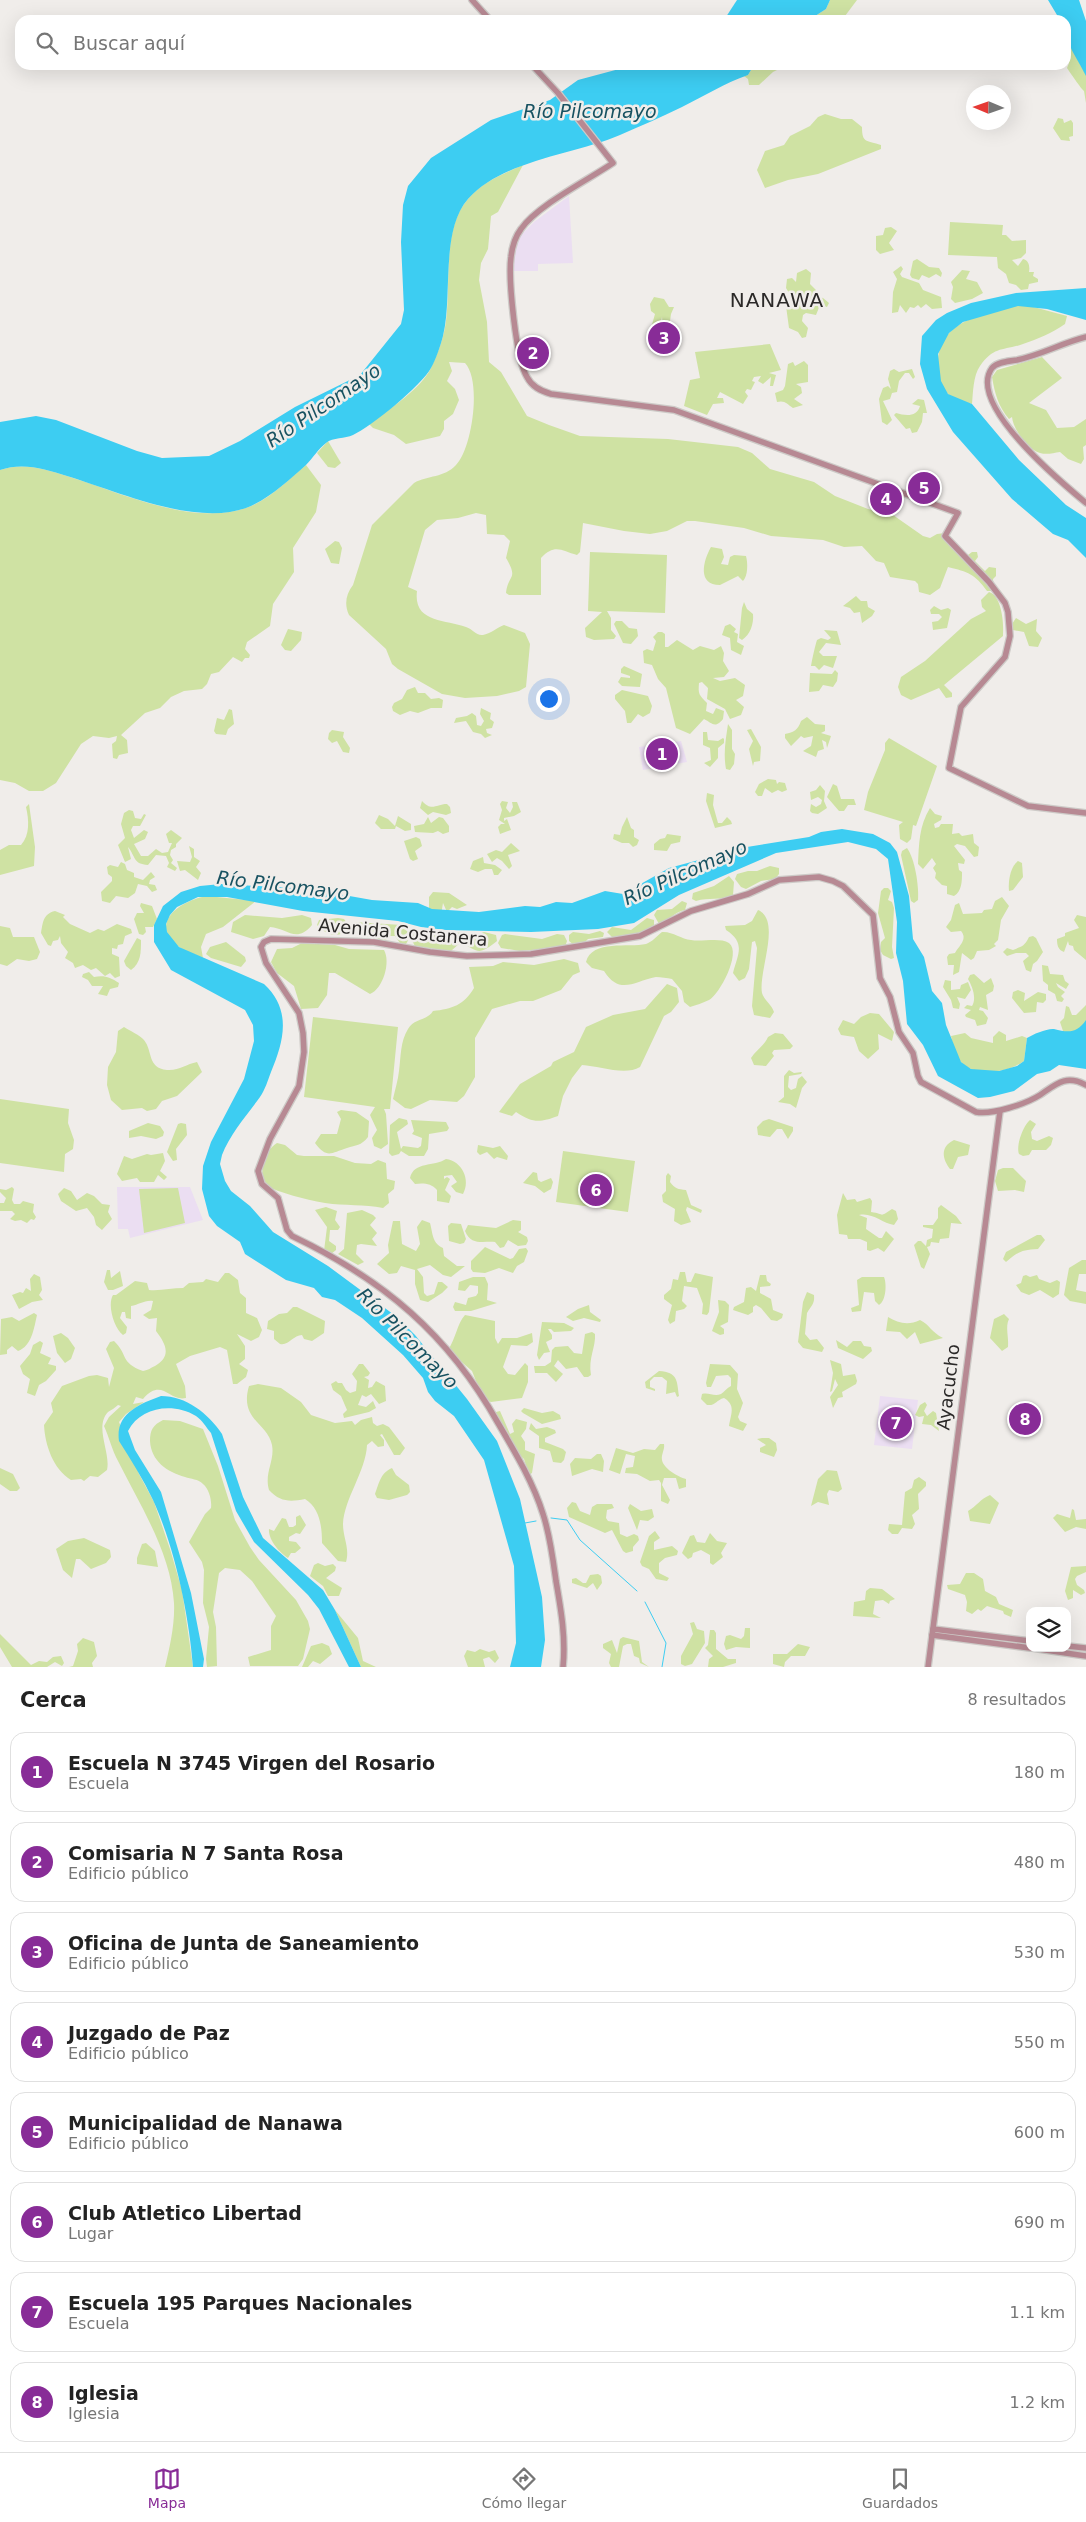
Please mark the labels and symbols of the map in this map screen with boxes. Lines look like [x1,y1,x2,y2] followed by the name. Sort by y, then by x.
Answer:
[966,85,1011,130] north arrow
[523,100,657,122] water label: Río Pilcomayo
[730,288,824,312] district label: NANAWA
[648,319,680,357] pin: 3
[517,334,549,372] pin: 2
[262,359,384,451] water label: Río Pilcomayo
[908,469,940,507] pin: 5
[870,480,902,518] pin: 4
[536,686,562,712] your location
[646,735,678,773] pin: 1
[620,835,750,909] water label: Río Pilcomayo
[216,866,350,904] water label: Río Pilcomayo
[318,914,488,950] street label: Avenida Costanera
[580,1171,612,1209] pin: 6
[353,1283,463,1393] water label: Río Pilcomayo
[932,1343,964,1431] street label: Ayacucho
[1009,1400,1041,1438] pin: 8
[880,1404,912,1442] pin: 7

